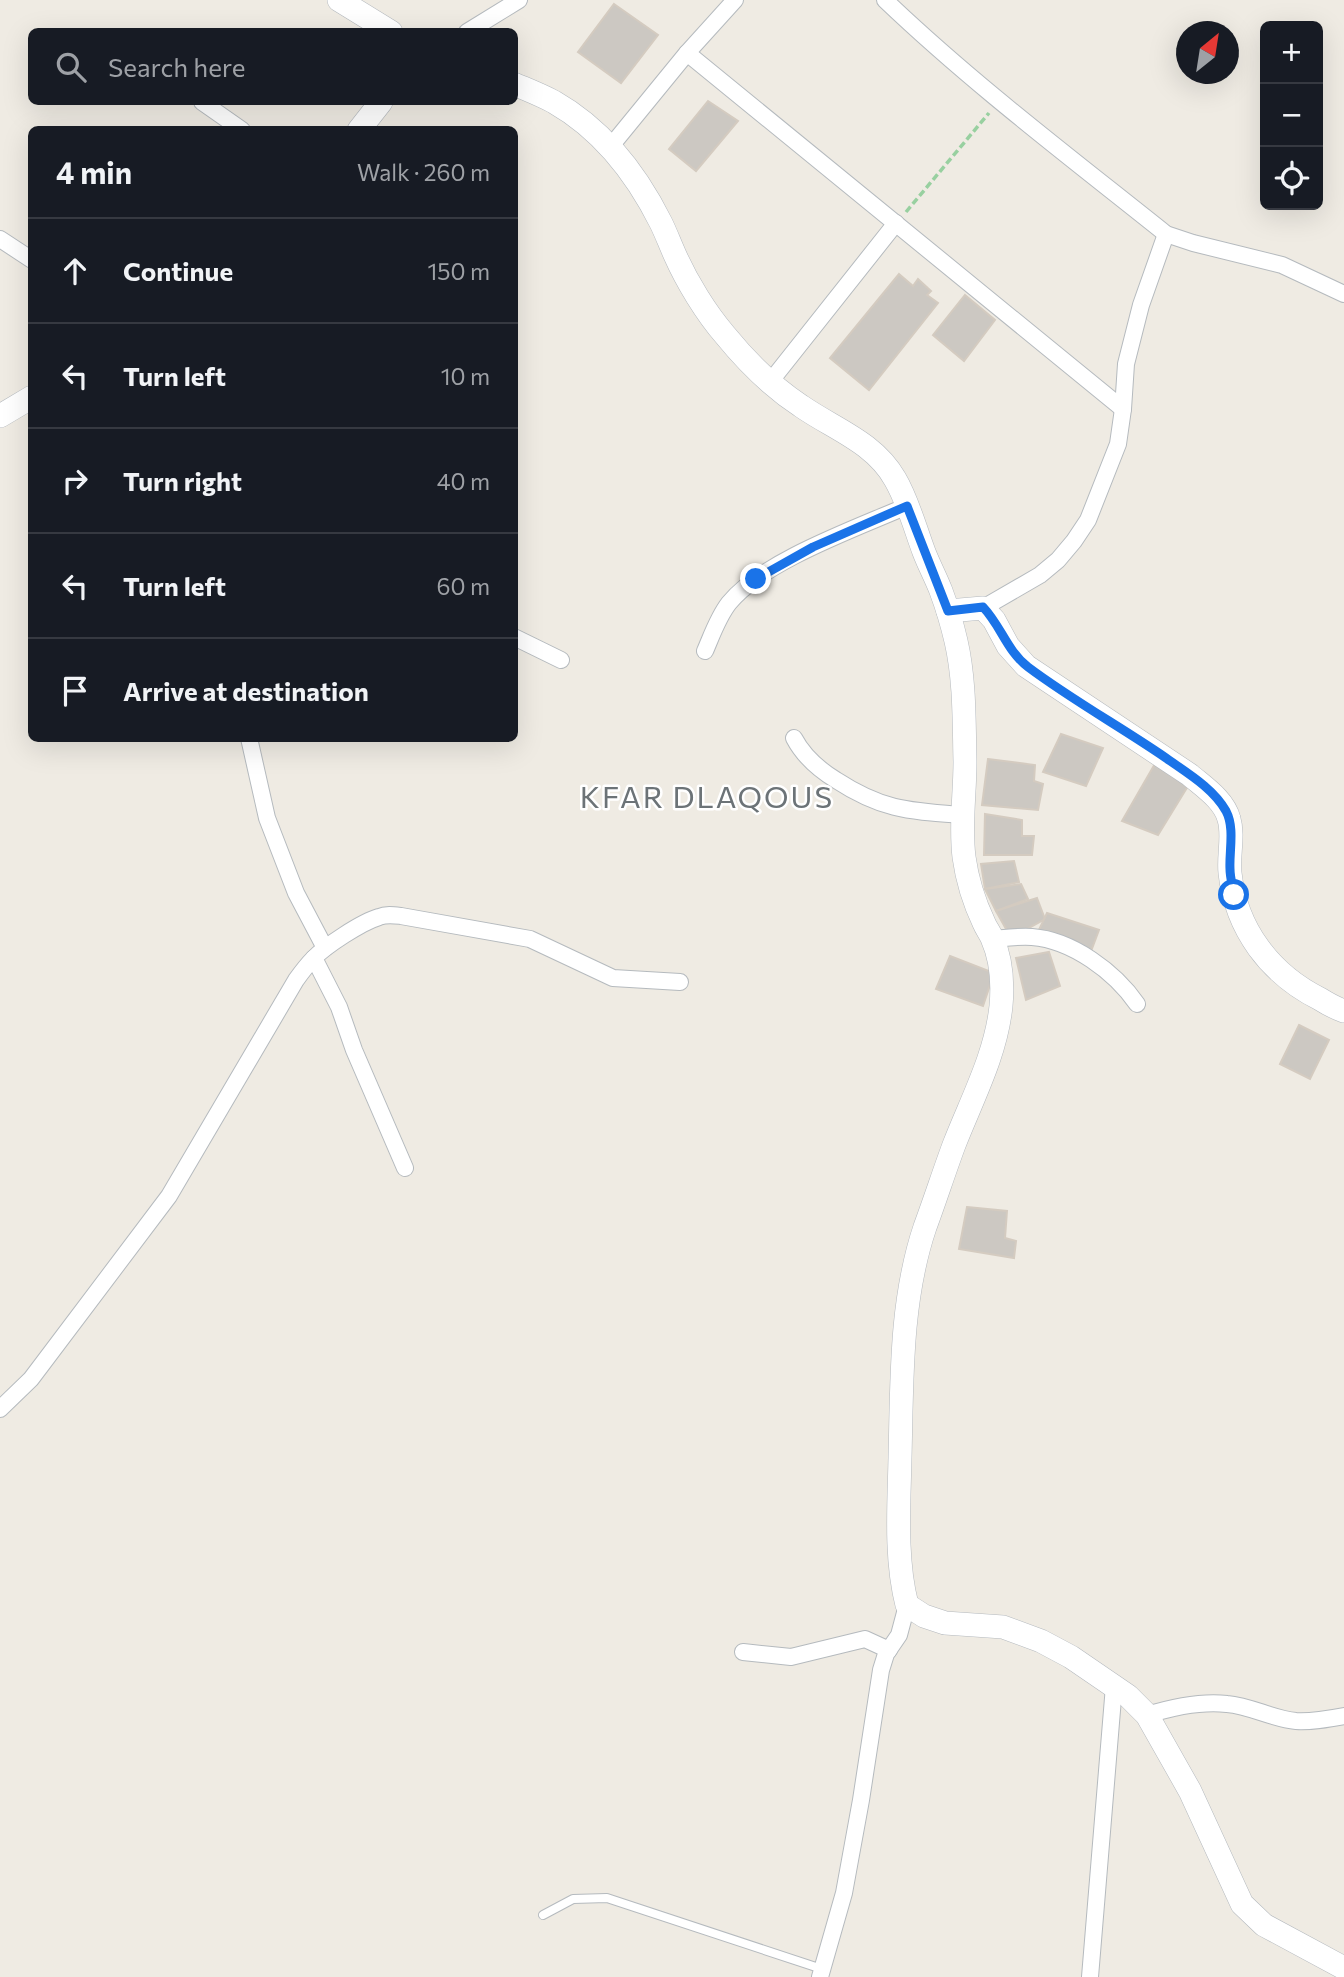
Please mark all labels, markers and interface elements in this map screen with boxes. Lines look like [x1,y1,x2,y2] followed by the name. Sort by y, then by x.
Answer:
[1176,21,1239,84] north arrow
[1260,21,1323,210] map controls
[1260,21,1323,84] button: +
[28,28,518,105] search box
[52,48,90,86] icon: search
[108,51,246,82] text: Search here
[1260,84,1323,147] button: −
[1260,147,1323,210] button: locate
[56,153,132,190] text: 4 min
[357,158,490,186] text: Walk · 260 m
[56,252,94,290] icon: ahead
[123,255,233,286] text: Continue
[427,257,490,285] text: 150 m
[56,357,94,395] icon: left
[123,360,226,391] text: Turn left
[441,362,490,390] text: 10 m
[56,462,94,500] icon: right
[123,465,242,496] text: Turn right
[437,467,490,495] text: 40 m
[740,563,771,594] route end
[56,567,94,605] icon: left
[123,570,226,601] text: Turn left
[437,572,490,600] text: 60 m
[56,672,94,710] icon: arrive
[123,675,369,706] text: Arrive at destination
[580,777,834,814] district label: KFAR DLAQOUS
[1218,879,1249,910] route start

